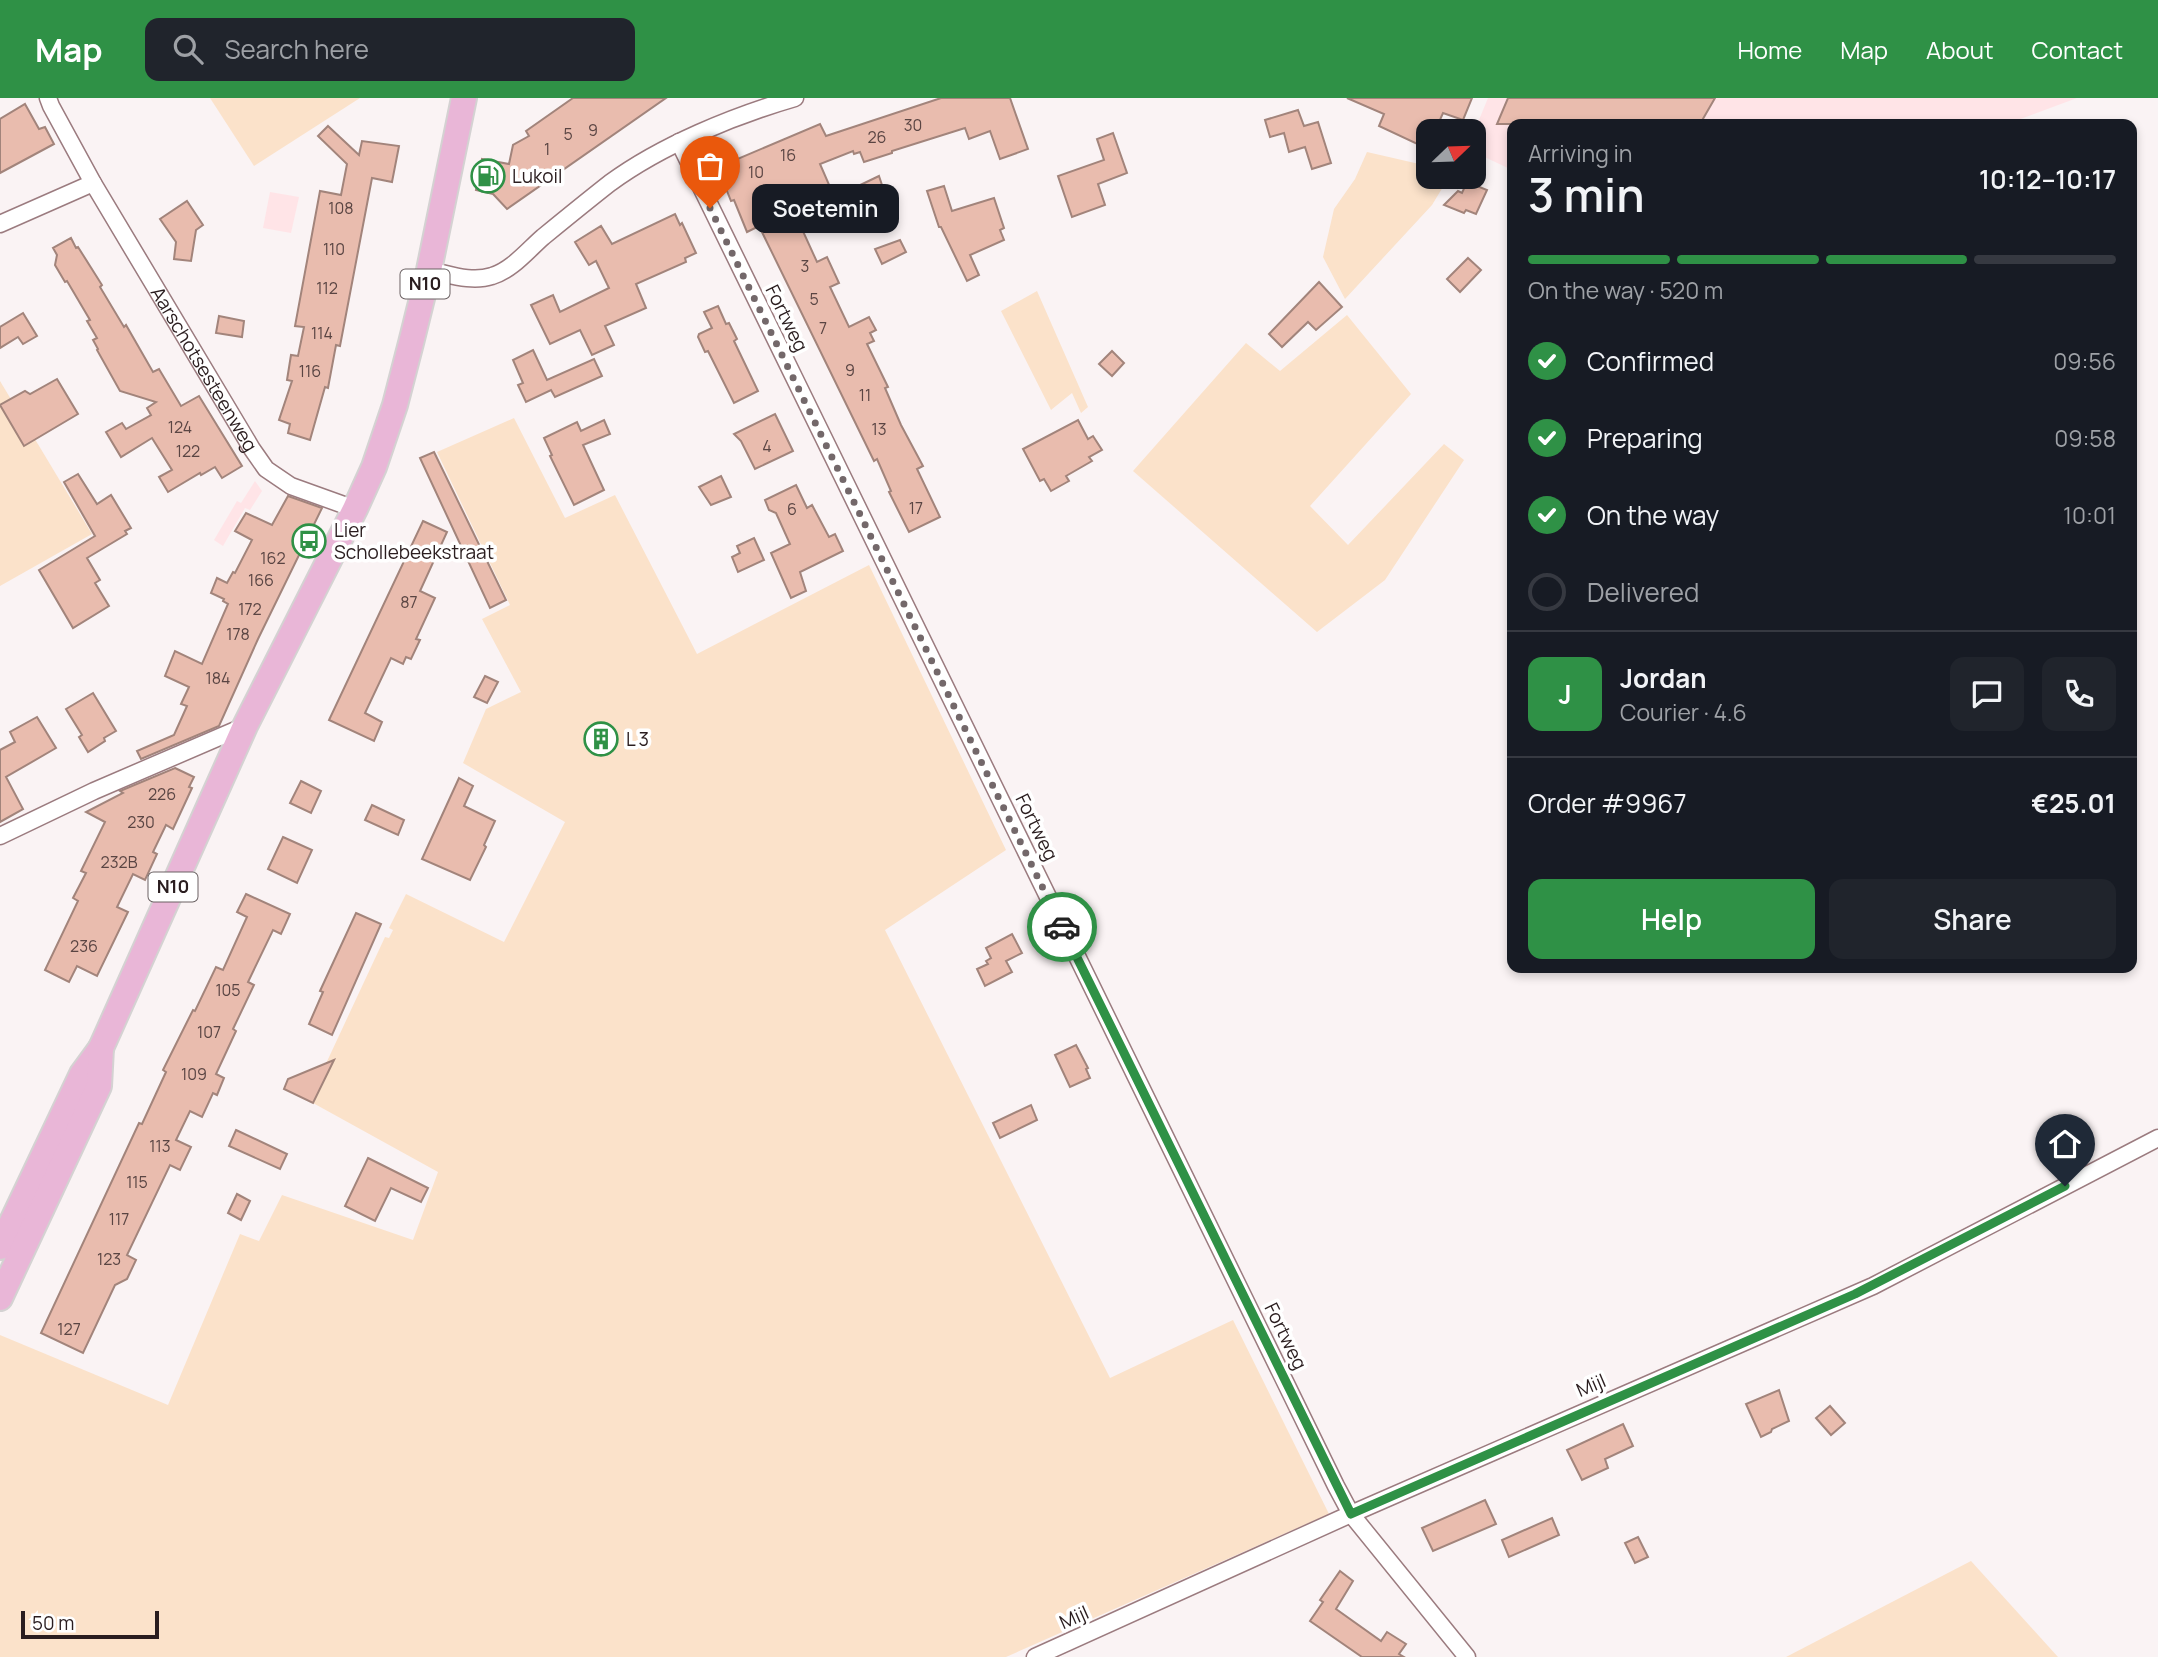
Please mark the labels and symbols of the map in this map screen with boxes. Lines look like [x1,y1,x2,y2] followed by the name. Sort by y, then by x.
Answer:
[904,114,922,136] house number: 30
[588,119,598,141] house number: 9
[1416,119,1486,189] north arrow
[563,123,573,145] house number: 5
[867,126,887,148] house number: 26
[680,136,740,208] pin
[544,138,550,160] house number: 1
[780,144,796,166] house number: 16
[469,157,507,195] fuel station icon: Lukoil
[748,161,764,183] house number: 10
[512,163,562,189] place label: Lukoil
[752,184,899,232] callout: Soetemin
[328,197,354,219] house number: 108
[323,238,345,260] house number: 110
[801,255,809,277] house number: 3
[400,270,450,299] road number: N10
[316,277,338,299] house number: 112
[760,280,814,356] street label: Fortweg
[145,282,264,456] street label: Aarschotsesteenweg
[809,288,819,310] house number: 5
[819,317,827,339] house number: 7
[311,322,333,344] house number: 114
[845,359,855,381] house number: 9
[299,360,321,382] house number: 116
[859,384,871,406] house number: 11
[168,416,192,438] house number: 124
[871,418,887,440] house number: 13
[762,435,772,457] house number: 4
[176,440,200,462] house number: 122
[909,497,923,519] house number: 17
[787,498,797,520] house number: 6
[334,517,494,565] place label: Lier Schollebeekstraat
[290,522,328,560] bus stop icon: Lier Schollebeekstraat
[260,547,286,569] house number: 162
[248,569,274,591] house number: 166
[400,591,418,613] house number: 87
[238,598,262,620] house number: 172
[226,623,250,645] house number: 178
[206,667,230,689] house number: 184
[582,720,620,758] building icon: L 3
[626,726,649,752] place label: L 3
[148,783,176,805] house number: 226
[1010,789,1064,865] street label: Fortweg
[127,811,155,833] house number: 230
[101,851,138,873] house number: 232B
[148,872,198,902] road number: N10
[1027,892,1097,962] courier
[70,935,98,957] house number: 236
[215,979,241,1001] house number: 105
[197,1021,221,1043] house number: 107
[181,1063,207,1085] house number: 109
[2035,1114,2095,1186] pin
[149,1135,171,1157] house number: 113
[126,1171,148,1193] house number: 115
[109,1208,129,1230] house number: 117
[97,1248,121,1270] house number: 123
[1259,1298,1313,1374] street label: Fortweg
[57,1318,81,1340] house number: 127
[1572,1367,1610,1403] street label: Mijl
[1055,1599,1093,1635] street label: Mijl
[21,1608,159,1640] scale bar

